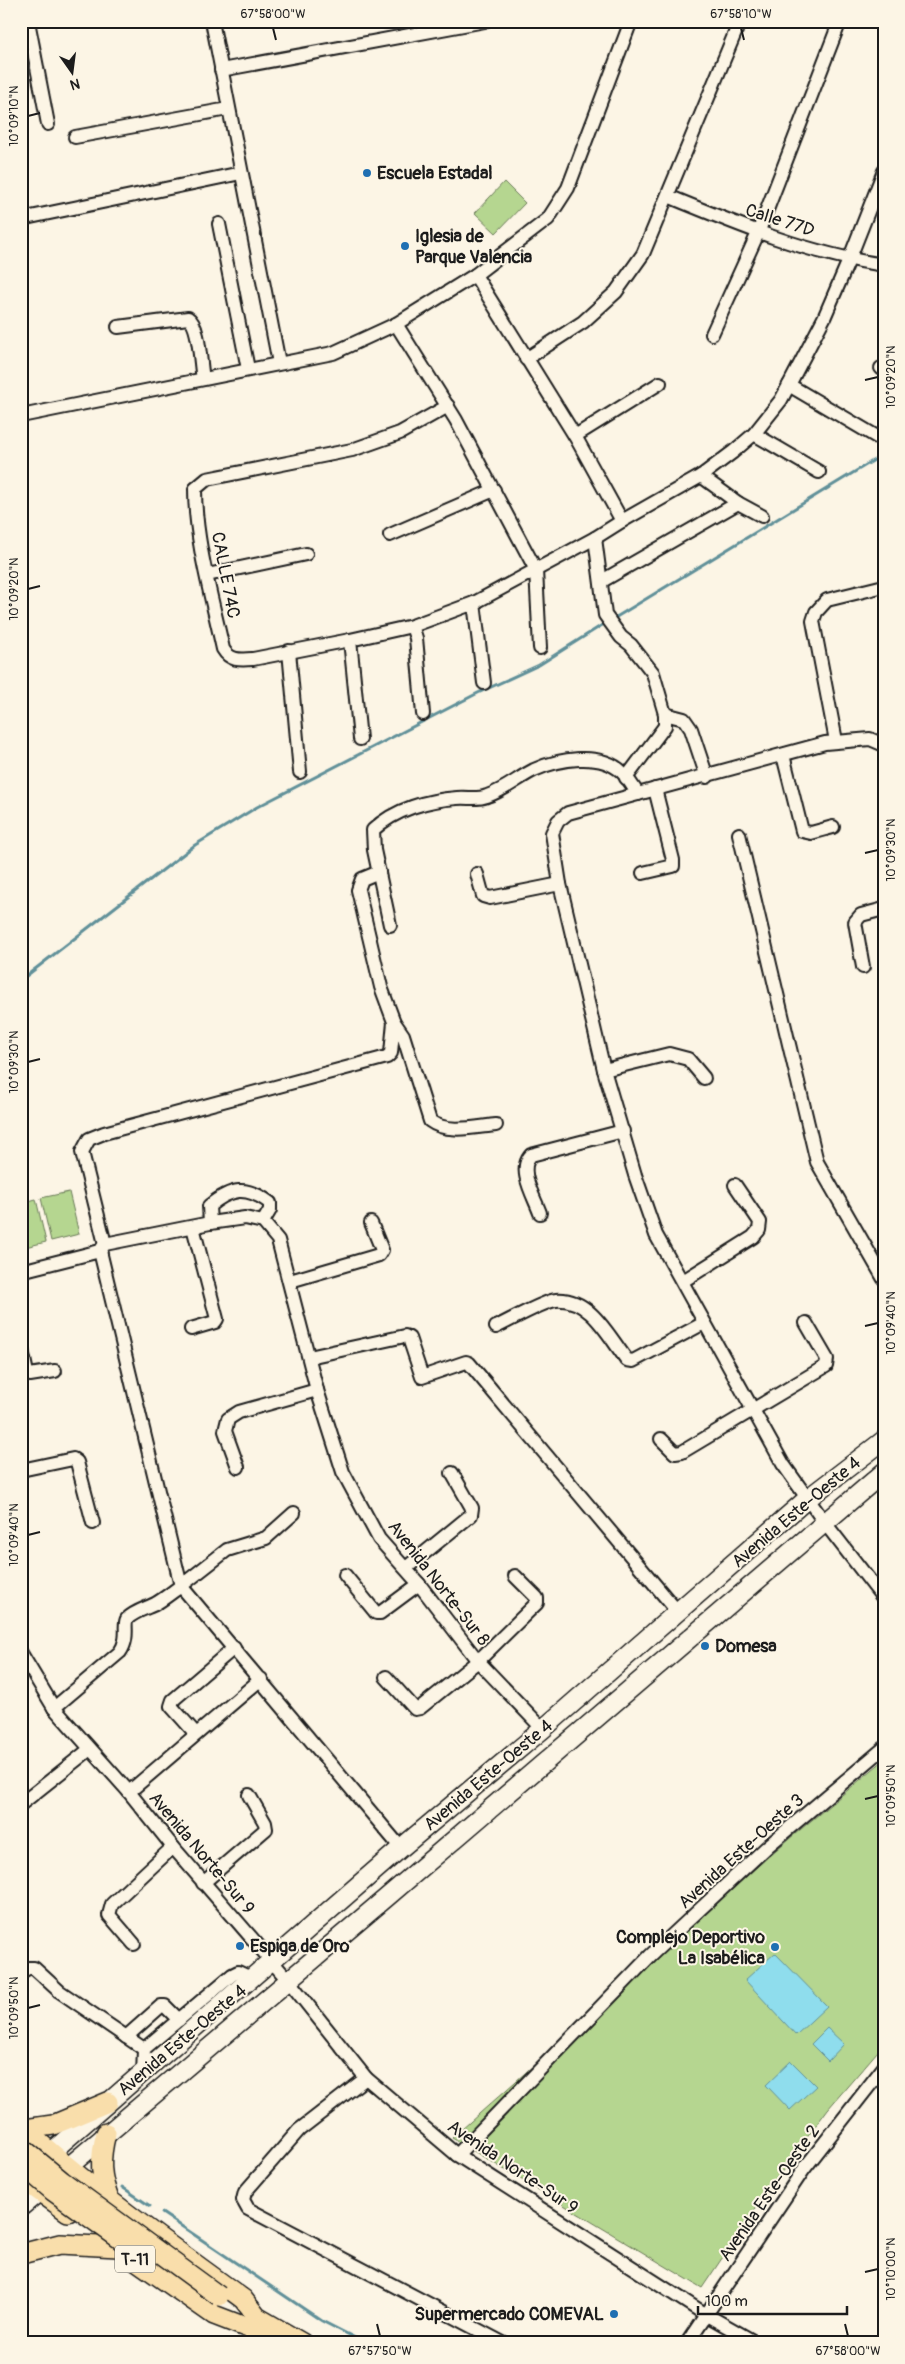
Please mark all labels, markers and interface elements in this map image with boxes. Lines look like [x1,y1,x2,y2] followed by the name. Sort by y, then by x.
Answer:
[241,7,305,22] text: 67°58'00"W
[710,7,772,22] text: 67°58'10"W
[48,48,98,98] north arrow
[68,75,82,94] text: N
[7,86,22,146] text: 10°09'10"N
[377,162,493,185] place label: Escuela Estadal
[361,167,373,179] marker: Escuela Estadal
[742,199,817,242] street label: Calle 77D
[415,225,533,269] place label: Iglesia de Parque Valencia
[399,240,411,252] marker: Iglesia de Parque Valencia
[884,346,899,408] text: 10°09'20"N
[206,530,245,620] street label: CALLE 74C
[7,558,22,620] text: 10°09'20"N
[884,819,899,881] text: 10°09'30"N
[7,1031,22,1093] text: 10°09'30"N
[884,1291,899,1355] text: 10°09'40"N
[727,1451,866,1573] street label: Avenida Este-Oeste 4
[7,1503,22,1567] text: 10°09'40"N
[383,1516,495,1651] street label: Avenida Norte-Sur 8
[715,1635,777,1658] place label: Domesa
[699,1640,711,1652] marker: Domesa
[419,1714,558,1836] street label: Avenida Este-Oeste 4
[884,1765,899,1827] text: 10°09'50"N
[144,1787,260,1919] street label: Avenida Norte-Sur 9
[674,1789,809,1914] street label: Avenida Este-Oeste 3
[616,1926,766,1970] place label: Complejo Deportivo La Isabélica
[250,1935,350,1958] place label: Espiga de Oro
[234,1940,246,1952] marker: Espiga de Oro
[769,1941,781,1953] marker: Complejo Deportivo La Isabélica
[7,1977,22,2039] text: 10°09'50"N
[113,1979,252,2101] street label: Avenida Este-Oeste 4
[443,2115,583,2220] street label: Avenida Norte-Sur 9
[714,2121,825,2266] street label: Avenida Este-Oeste 2
[884,2238,899,2300] text: 10°10'00"N
[115,2246,155,2272] road number: T-11
[698,2284,846,2316] scale bar
[705,2292,748,2311] text: 100 m
[414,2303,604,2326] place label: Supermercado COMEVAL
[608,2308,620,2320] marker: Supermercado COMEVAL
[348,2344,412,2359] text: 67°57'50"W
[816,2344,880,2359] text: 67°58'00"W

